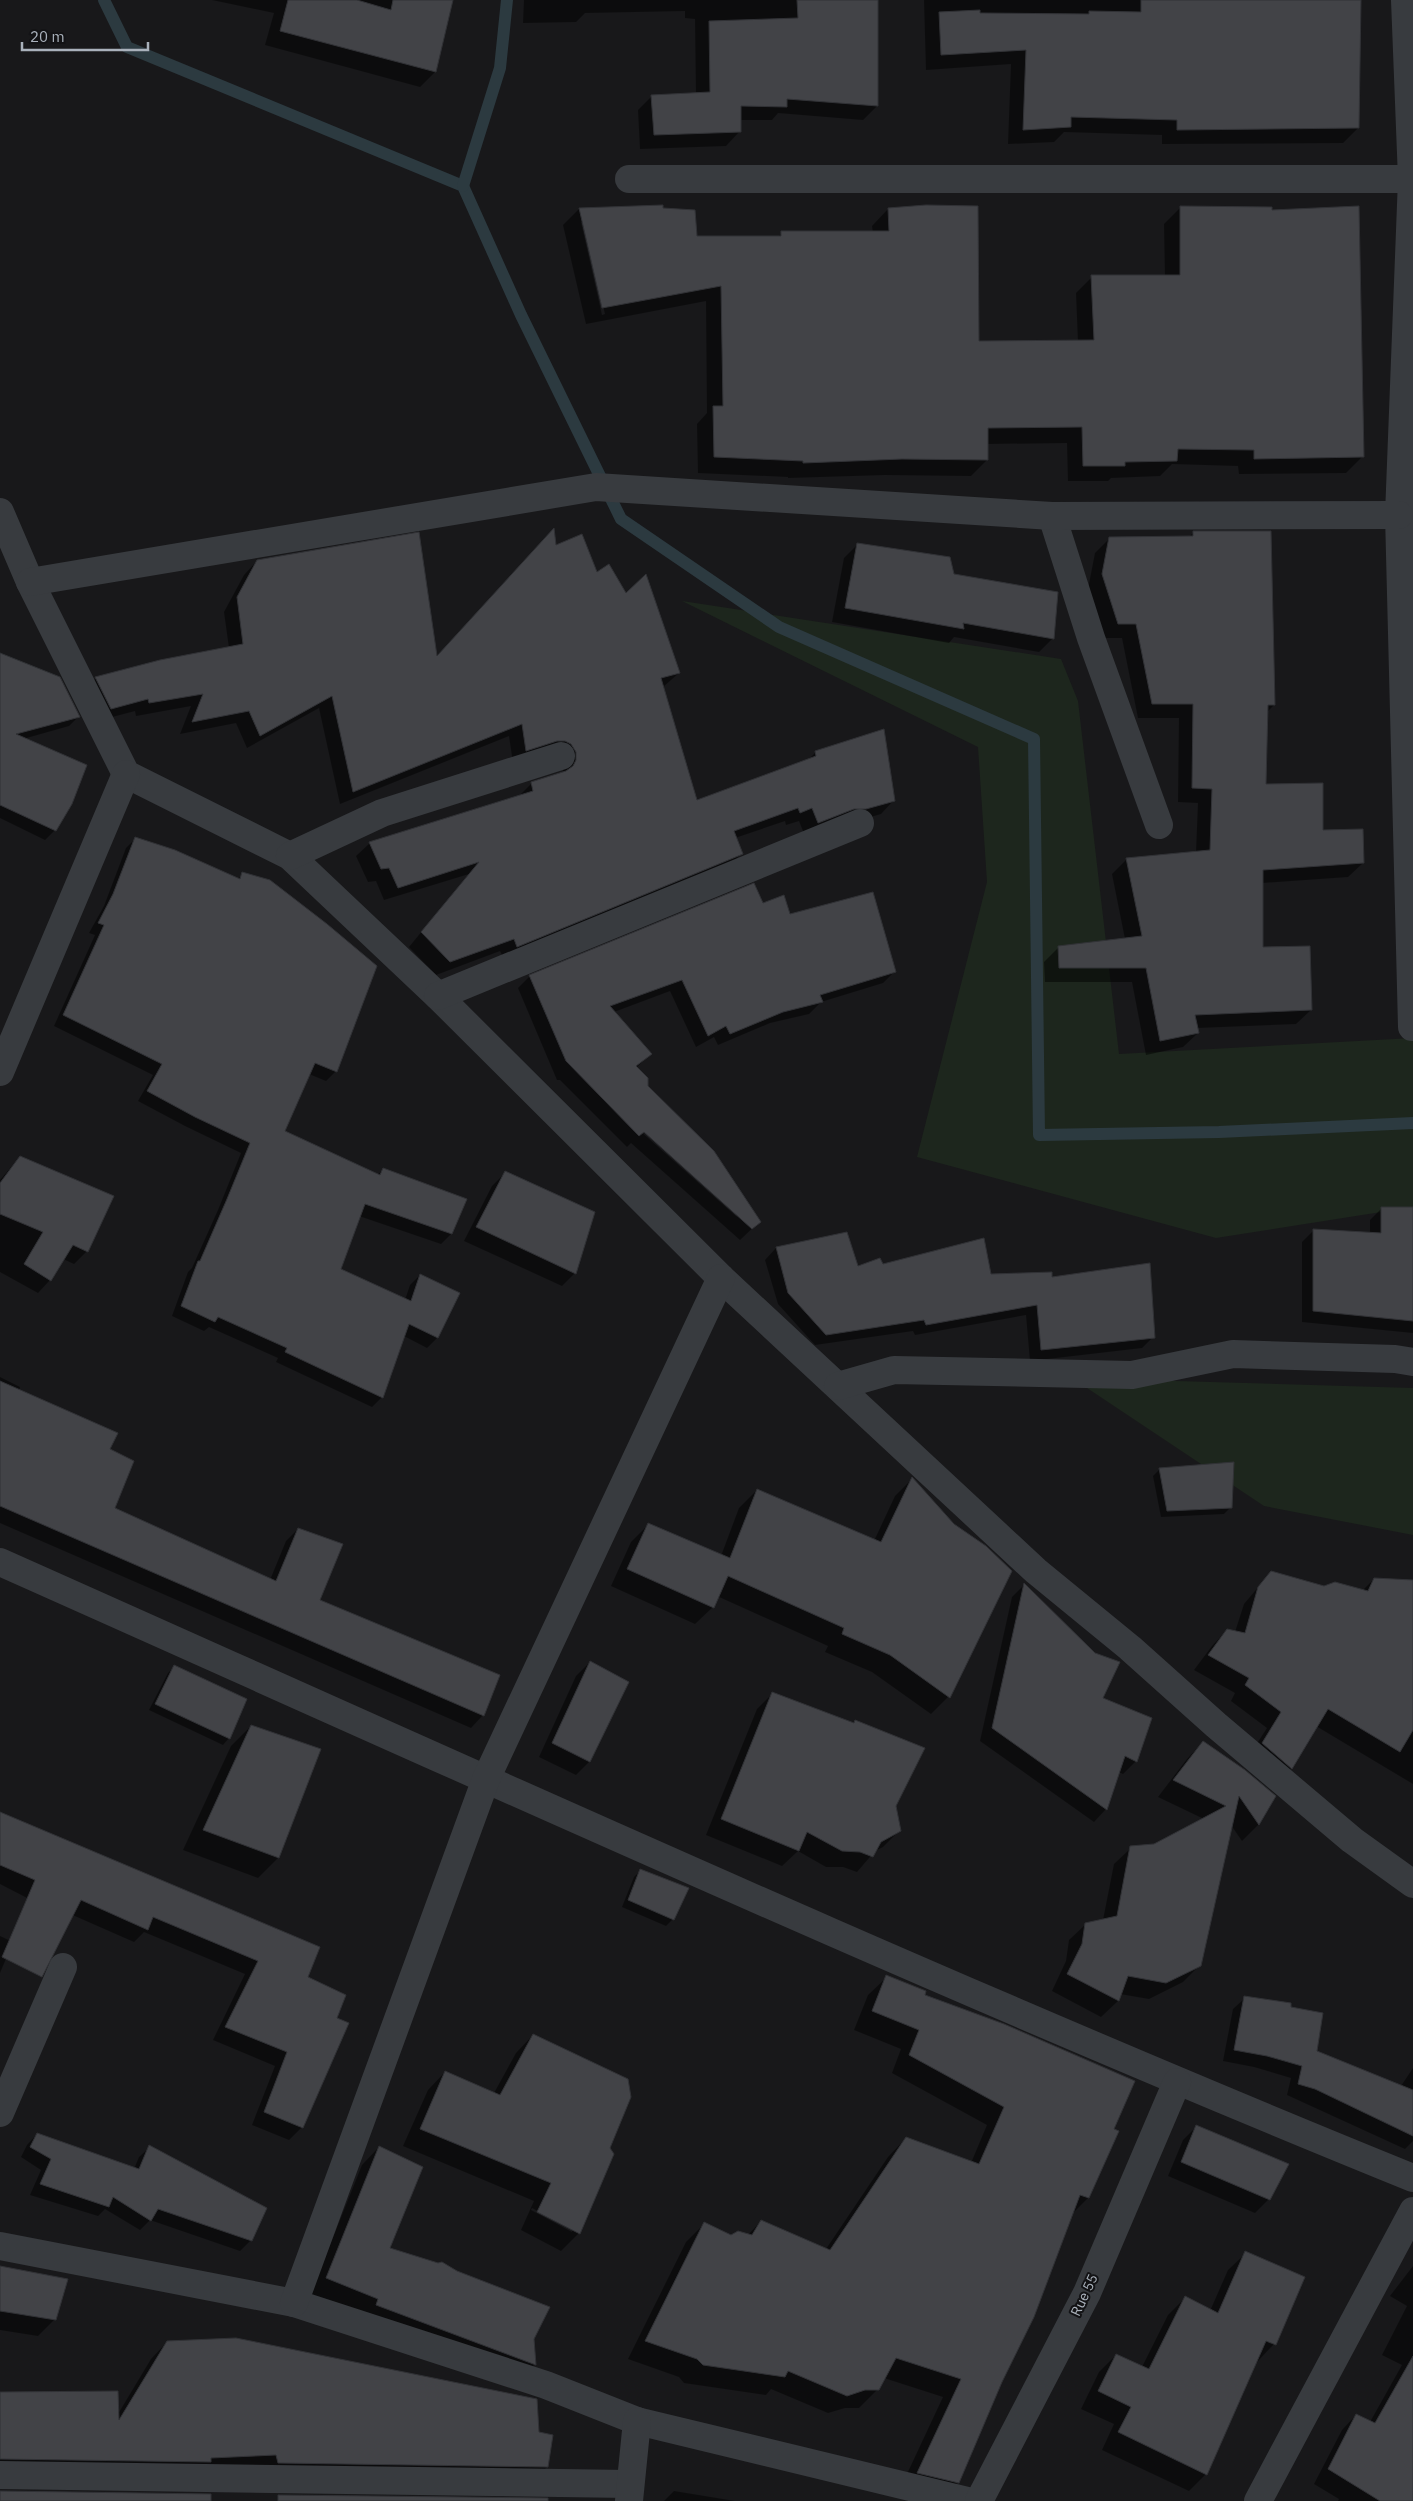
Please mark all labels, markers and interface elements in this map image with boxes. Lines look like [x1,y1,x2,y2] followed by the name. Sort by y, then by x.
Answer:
[22,20,149,52] scale bar
[30,27,65,46] text: 20 m
[1066,2271,1102,2319] street label: Rue 55

